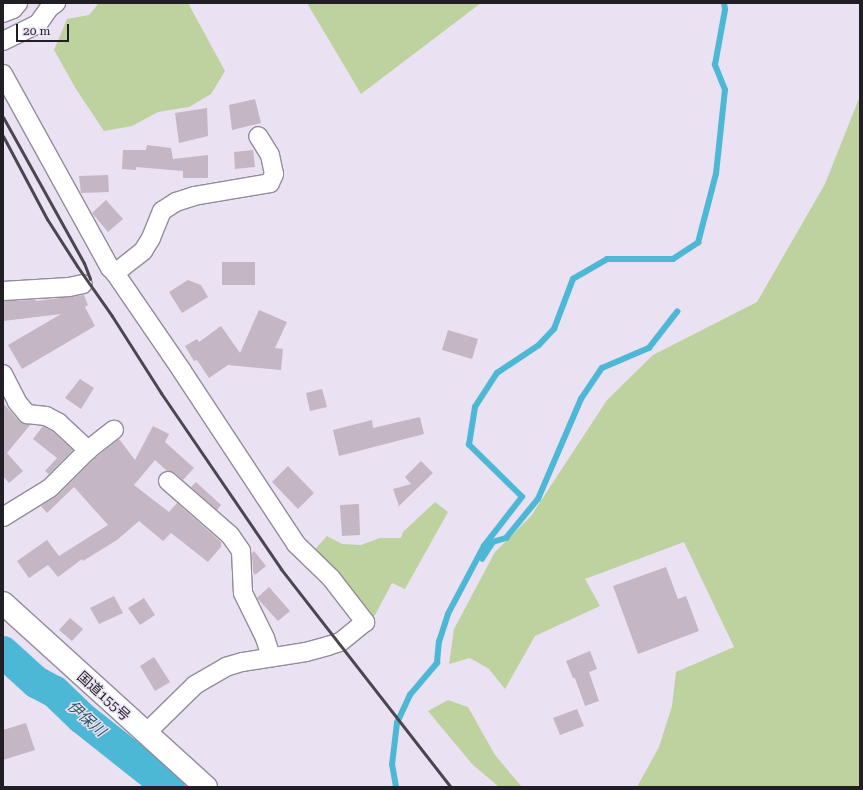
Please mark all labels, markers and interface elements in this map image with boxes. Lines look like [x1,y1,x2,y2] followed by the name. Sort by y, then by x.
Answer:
[18,16,71,42] scale bar
[23,24,50,38] text: 20 m
[74,668,134,724] street label: 国道155号
[63,697,109,741] water label: 伊保川

